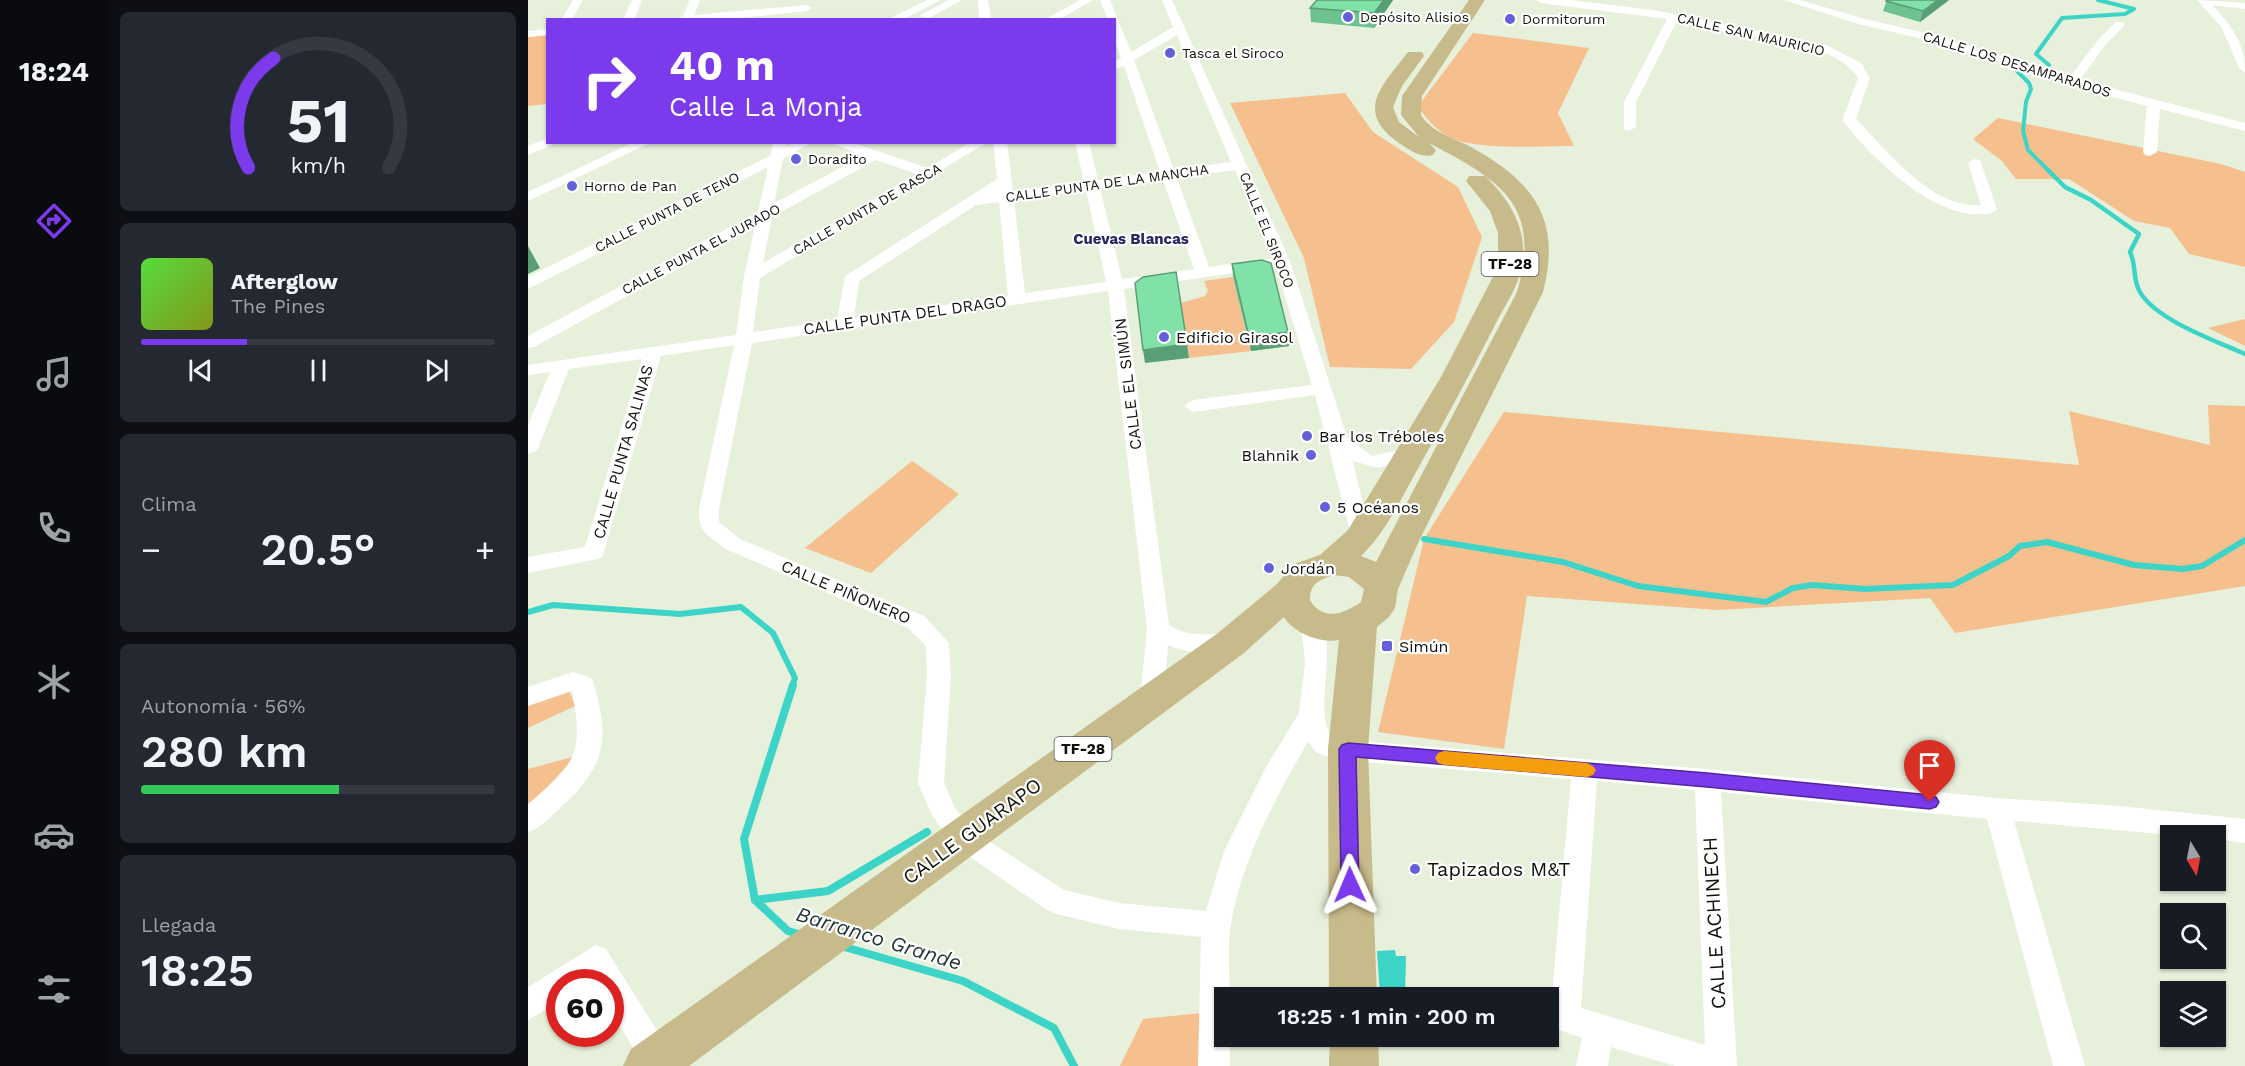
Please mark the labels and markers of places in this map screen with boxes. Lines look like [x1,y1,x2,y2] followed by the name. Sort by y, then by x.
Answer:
[1360,9,1469,25] place label: Depósito Alisios
[1341,10,1355,24] marker: Depósito Alisios
[1522,11,1605,27] place label: Dormitorum
[1503,12,1517,26] marker: Dormitorum
[1182,45,1284,61] place label: Tasca el Siroco
[1163,46,1177,60] marker: Tasca el Siroco
[808,151,867,167] place label: Doradito
[789,152,803,166] marker: Doradito
[584,178,677,194] place label: Horno de Pan
[565,179,579,193] marker: Horno de Pan
[1176,328,1293,347] place label: Edificio Girasol
[1157,330,1171,344] marker: Edificio Girasol
[1319,427,1444,446] place label: Bar los Tréboles
[1300,429,1314,443] marker: Bar los Tréboles
[1241,446,1299,465] place label: Blahnik
[1304,448,1318,462] marker: Blahnik
[1337,498,1419,517] place label: 5 Océanos
[1318,500,1332,514] marker: 5 Océanos
[1281,559,1335,578] place label: Jordán
[1262,561,1276,575] marker: Jordán
[1399,637,1448,656] place label: Simún
[1380,639,1394,653] marker: Simún
[1904,740,1955,802] pin
[1427,857,1570,881] place label: Tapizados M&T
[1408,862,1422,876] marker: Tapizados M&T

